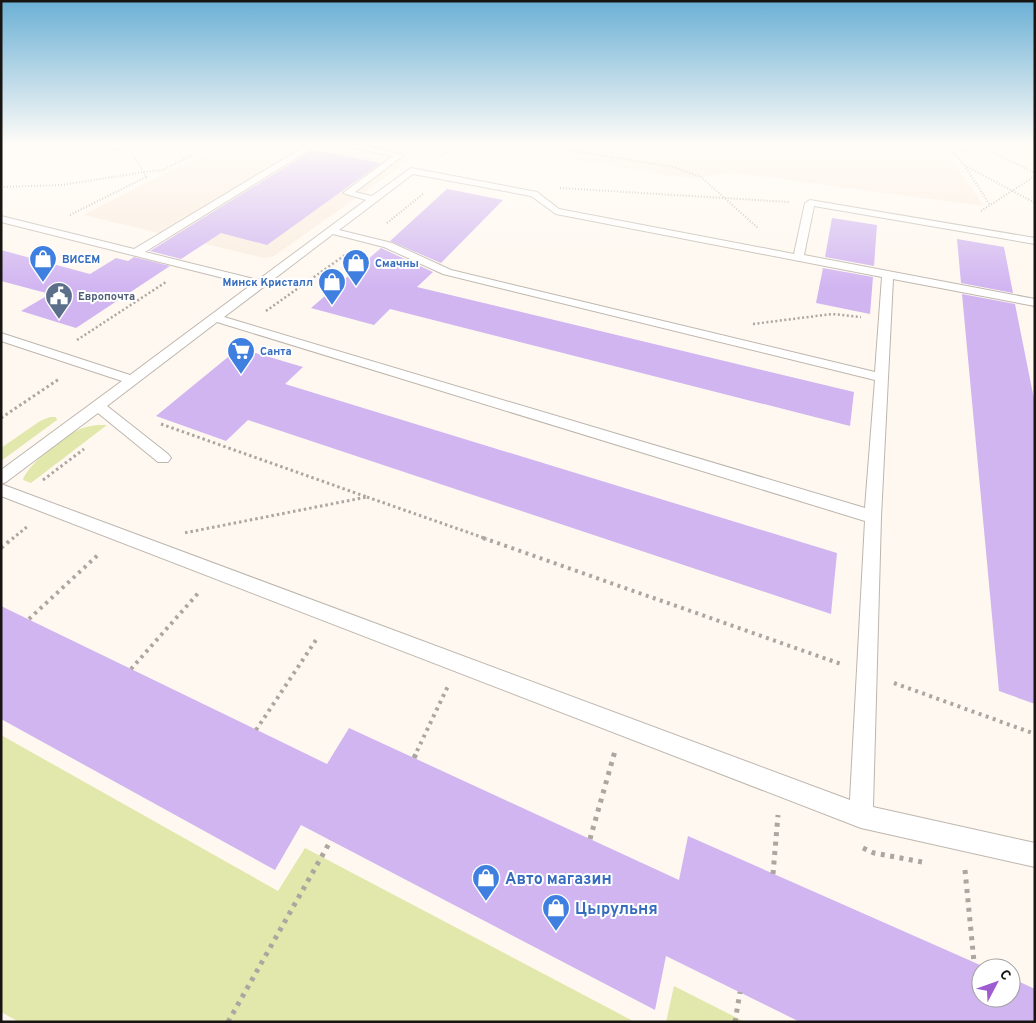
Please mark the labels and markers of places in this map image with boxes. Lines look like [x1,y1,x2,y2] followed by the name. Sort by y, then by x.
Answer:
[28,244,58,283] shop icon: ВИСЕМ
[341,248,371,287] shop icon: Смачны
[62,253,100,267] place label: ВИСЕМ
[375,257,419,271] place label: Смачны
[317,267,347,306] shop icon: Минск Кристалл
[223,276,313,290] place label: Минск Кристалл
[44,281,74,320] public building icon: Европочта
[78,290,135,304] place label: Европочта
[226,336,256,375] supermarket icon: Санта
[260,345,292,359] place label: Санта
[471,863,501,902] shop icon: Авто магазин
[505,870,612,890] place label: Авто магазин
[541,893,571,932] shop icon: Цырульня
[575,900,658,920] place label: Цырульня

